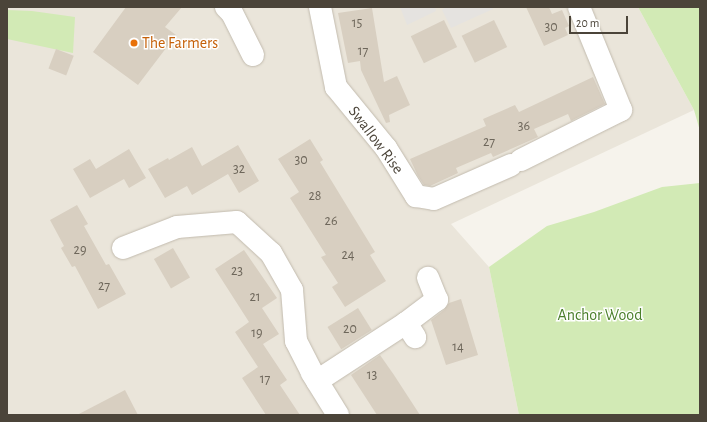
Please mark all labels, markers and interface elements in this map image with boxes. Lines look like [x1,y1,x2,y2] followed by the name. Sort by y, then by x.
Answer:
[571,8,630,34] scale bar
[352,15,362,31] house number: 15
[576,17,599,29] text: 20 m
[544,19,558,35] house number: 30
[142,33,218,53] place label: The Farmers
[129,38,139,48] marker: The Farmers
[358,43,368,59] house number: 17
[344,102,408,178] street label: Swallow Rise
[518,118,530,134] house number: 36
[483,134,495,150] house number: 27
[294,152,308,168] house number: 30
[233,161,245,177] house number: 32
[308,188,322,204] house number: 28
[325,213,337,229] house number: 26
[74,242,86,258] house number: 29
[341,247,355,263] house number: 24
[231,263,243,279] house number: 23
[98,278,110,294] house number: 27
[249,289,261,305] house number: 21
[558,305,642,325] park label: Anchor Wood
[343,321,357,337] house number: 20
[251,325,263,341] house number: 19
[452,339,464,355] house number: 14
[367,367,377,383] house number: 13
[260,371,270,387] house number: 17

